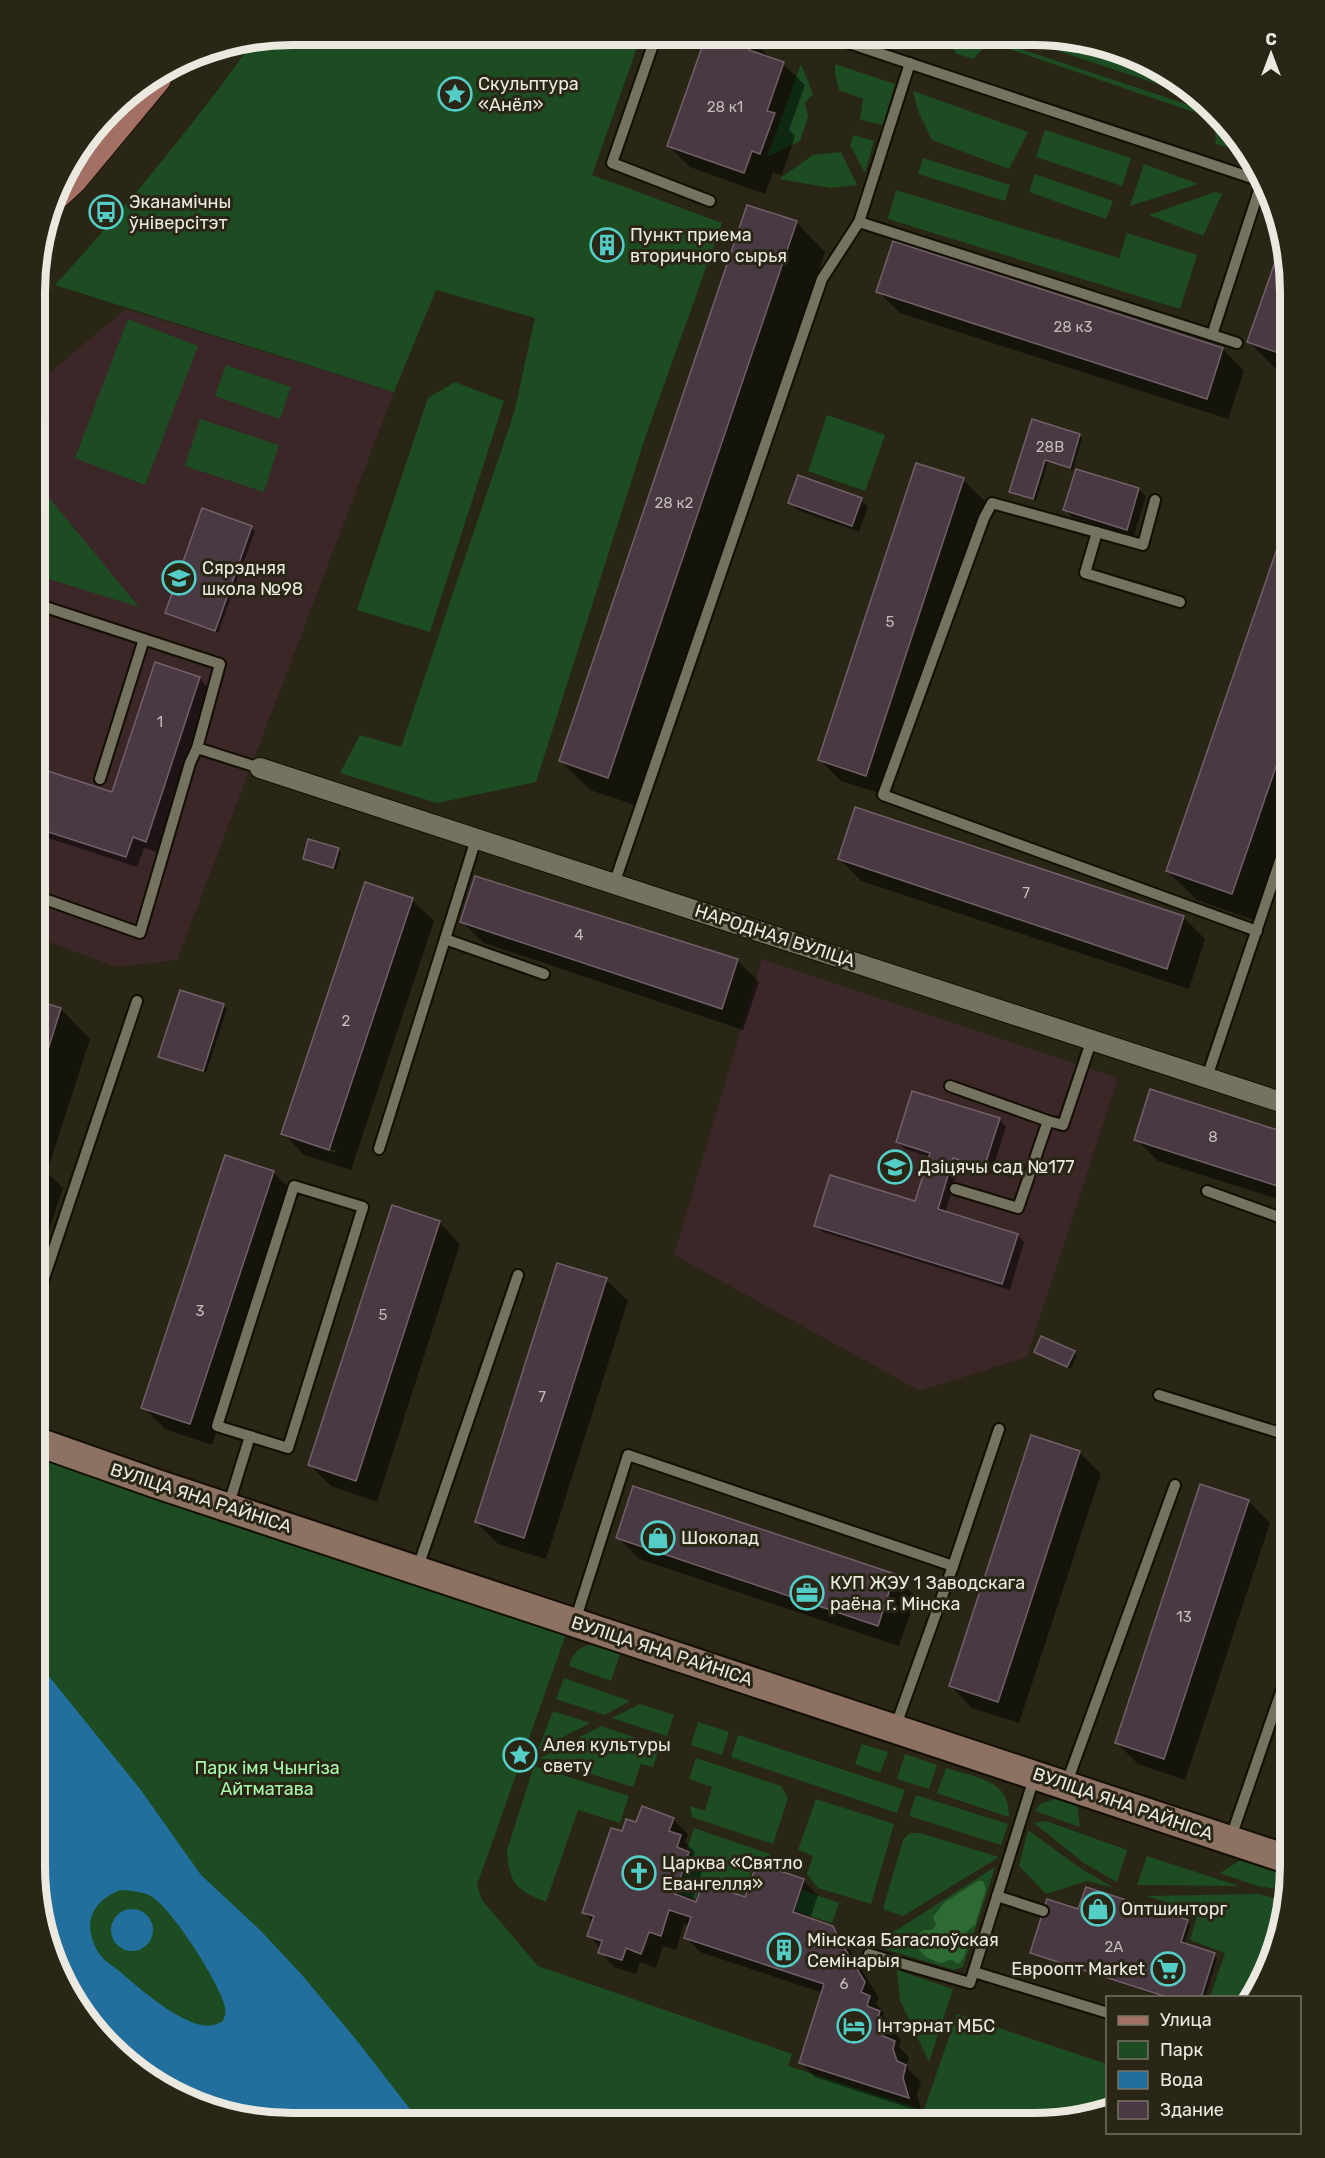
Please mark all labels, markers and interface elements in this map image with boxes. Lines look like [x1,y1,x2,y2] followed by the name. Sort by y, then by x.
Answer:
[1241,24,1301,84] north arrow
[1265,30,1277,49] text: С
[478,73,579,116] place label: Скульптура «Анёл»
[437,76,473,112] place icon: Скульптура «Анёл»
[707,98,743,116] house number: 28 к1
[129,191,231,234] place label: Эканамічны ўніверсітэт
[88,194,124,230] bus stop icon: Эканамічны ўніверсітэт
[630,224,787,267] place label: Пункт приема вторичного сырья
[589,227,625,263] building icon: Пункт приема вторичного сырья
[1053,318,1093,336] house number: 28 к3
[1036,438,1064,456] house number: 28В
[655,494,694,512] house number: 28 к2
[202,557,303,600] place label: Сярэдняя школа №98
[161,560,197,596] school or university icon: Сярэдняя школа №98
[886,613,895,631] house number: 5
[157,713,163,731] house number: 1
[1022,884,1030,902] house number: 7
[692,900,858,972] street label: НАРОДНАЯ ВУЛІЦА
[574,926,584,944] house number: 4
[342,1012,351,1030] house number: 2
[1208,1128,1218,1146] house number: 8
[877,1149,913,1185] school or university icon: Дзіцячы сад №177
[918,1156,1074,1178] place label: Дзіцячы сад №177
[195,1302,205,1320] house number: 3
[379,1306,388,1324] house number: 5
[538,1388,546,1406] house number: 7
[108,1458,294,1538] street label: ВУЛІЦА ЯНА РАЙНІСА
[640,1520,676,1556] shop icon: Шоколад
[681,1527,759,1549] place label: Шоколад
[830,1572,1025,1615] place label: КУП ЖЭУ 1 Заводскага раёна г. Мінска
[789,1575,825,1611] office icon: КУП ЖЭУ 1 Заводскага раёна г. Мінска
[1176,1608,1192,1626] house number: 13
[569,1611,755,1691] street label: ВУЛІЦА ЯНА РАЙНІСА
[543,1734,671,1777] place label: Алея культуры свету
[502,1737,538,1773] place icon: Алея культуры свету
[194,1757,340,1800] park label: Парк імя Чынгіза Айтматава
[1030,1763,1216,1845] street label: ВУЛІЦА ЯНА РАЙНІСА
[662,1852,803,1895] place label: Царква «Святло Евангелля»
[621,1855,657,1891] church icon: Царква «Святло Евангелля»
[1080,1891,1116,1927] shop icon: Оптшинторг
[1121,1898,1227,1920] place label: Оптшинторг
[807,1929,999,1972] place label: Мінская Багаслоўская Семінарыя
[766,1932,802,1968] building icon: Мінская Багаслоўская Семінарыя
[1105,1938,1123,1956] house number: 2А
[1150,1951,1186,1987] supermarket icon: Евроопт Market
[1011,1958,1145,1980] place label: Евроопт Market
[839,1975,849,1993] house number: 6
[1106,1996,1301,2134] legend
[836,2008,872,2044] hotel icon: Інтэрнат МБС
[1160,2009,1212,2031] text: Улица
[877,2015,995,2037] place label: Інтэрнат МБС
[1160,2039,1204,2061] text: Парк
[1160,2069,1203,2091] text: Вода
[1160,2099,1224,2121] text: Здание

